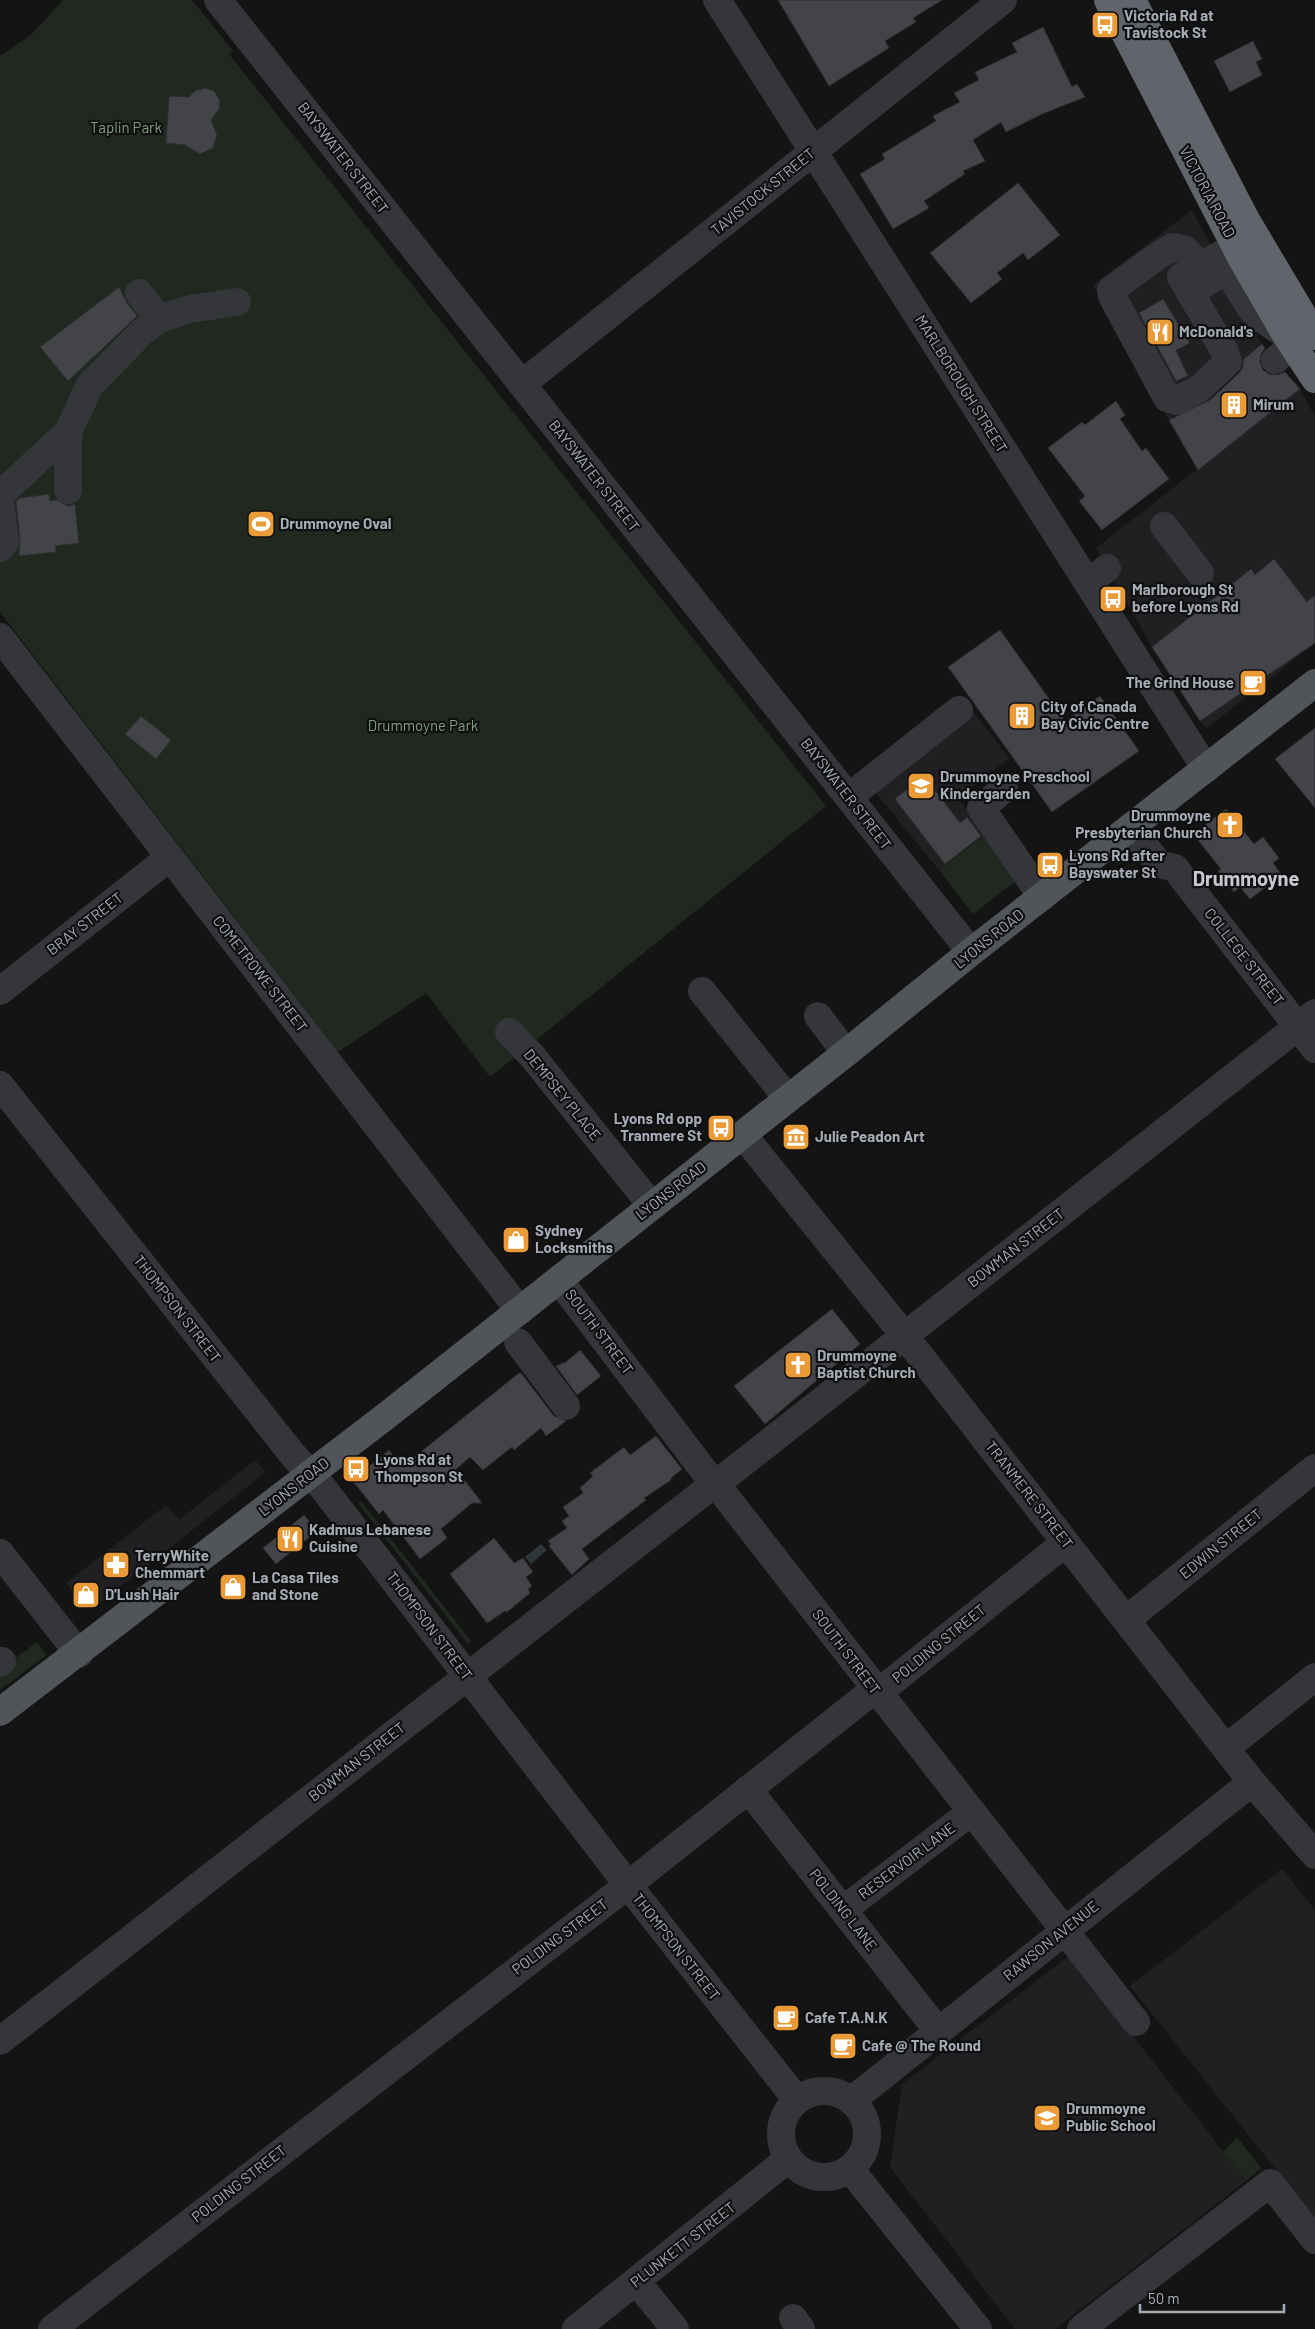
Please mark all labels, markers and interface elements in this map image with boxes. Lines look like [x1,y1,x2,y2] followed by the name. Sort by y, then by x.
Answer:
[1124,6,1214,41] place label: Victoria Rd at Tavistock St
[1090,10,1120,40] bus stop icon: Victoria Rd at Tavistock St
[295,98,393,217] street label: BAYSWATER STREET
[90,118,163,136] park label: Taplin Park
[1176,143,1240,240] street label: VICTORIA ROAD
[707,144,818,239] street label: TAVISTOCK STREET
[912,311,1012,456] street label: MARLBOROUGH STREET
[1145,317,1175,347] restaurant icon: McDonald's
[1179,322,1254,340] place label: McDonald's
[1219,390,1249,420] building icon: Mirum
[1253,395,1294,413] place label: Mirum
[546,416,644,535] street label: BAYSWATER STREET
[246,509,276,539] sports icon: Drummoyne Oval
[280,514,391,532] place label: Drummoyne Oval
[1132,580,1239,615] place label: Marlborough St before Lyons Rd
[1098,584,1128,614] bus stop icon: Marlborough St before Lyons Rd
[1238,668,1268,698] cafe icon: The Grind House
[1126,673,1234,691] place label: The Grind House
[1041,697,1149,732] place label: City of Canada Bay Civic Centre
[1007,701,1037,731] building icon: City of Canada Bay Civic Centre
[368,716,479,734] park label: Drummoyne Park
[798,734,896,853] street label: BAYSWATER STREET
[940,767,1090,802] place label: Drummoyne Preschool Kindergarden
[906,771,936,801] school or university icon: Drummoyne Preschool Kindergarden
[1075,806,1211,841] place label: Drummoyne Presbyterian Church
[1215,810,1245,840] church icon: Drummoyne Presbyterian Church
[1069,846,1165,881] place label: Lyons Rd after Bayswater St
[1035,850,1065,880] bus stop icon: Lyons Rd after Bayswater St
[1193,866,1299,890] district label: Drummoyne
[43,888,126,958] street label: BRAY STREET
[1201,904,1288,1009] street label: COLLEGE STREET
[950,905,1027,972] street label: LYONS ROAD
[210,911,312,1035] street label: COMETROWE STREET
[520,1045,605,1144] street label: DEMPSEY PLACE
[614,1109,702,1144] place label: Lyons Rd opp Tranmere St
[706,1113,736,1143] bus stop icon: Lyons Rd opp Tranmere St
[781,1122,811,1152] museum icon: Julie Peadon Art
[815,1127,925,1145] place label: Julie Peadon Art
[632,1157,709,1223] street label: LYONS ROAD
[964,1204,1067,1291] street label: BOWMAN STREET
[535,1221,614,1256] place label: Sydney Locksmiths
[501,1225,531,1255] shop icon: Sydney Locksmiths
[130,1251,225,1366] street label: THOMPSON STREET
[562,1285,638,1378] street label: SOUTH STREET
[817,1346,916,1381] place label: Drummoyne Baptist Church
[783,1350,813,1380] church icon: Drummoyne Baptist Church
[982,1437,1077,1552] street label: TRANMERE STREET
[375,1450,463,1485] place label: Lyons Rd at Thompson St
[255,1453,332,1519] street label: LYONS ROAD
[341,1454,371,1484] bus stop icon: Lyons Rd at Thompson St
[1175,1504,1265,1582] street label: EDWIN STREET
[309,1520,431,1555] place label: Kadmus Lebanese Cuisine
[275,1524,305,1554] restaurant icon: Kadmus Lebanese Cuisine
[135,1546,209,1581] place label: TerryWhite Chemmart
[101,1550,131,1580] pharmacy icon: TerryWhite Chemmart
[252,1568,339,1603] place label: La Casa Tiles and Stone
[383,1568,477,1683] street label: THOMPSON STREET
[218,1572,248,1602] shop icon: La Casa Tiles and Stone
[71,1580,101,1610] shop icon: D'Lush Hair
[105,1585,179,1603] place label: D'Lush Hair
[888,1600,989,1686] street label: POLDING STREET
[809,1605,885,1698] street label: SOUTH STREET
[305,1718,408,1805] street label: BOWMAN STREET
[855,1818,958,1902] street label: RESERVOIR LANE
[806,1865,882,1954] street label: POLDING LANE
[629,1889,724,2004] street label: THOMPSON STREET
[508,1894,611,1978] street label: POLDING STREET
[999,1896,1102,1984] street label: RAWSON AVENUE
[771,2003,801,2033] cafe icon: Cafe T.A.N.K
[805,2008,888,2026] place label: Cafe T.A.N.K
[828,2031,858,2061] cafe icon: Cafe @ The Round
[862,2036,981,2054] place label: Cafe @ The Round
[1066,2099,1156,2134] place label: Drummoyne Public School
[1032,2103,1062,2133] school or university icon: Drummoyne Public School
[188,2141,289,2226] street label: POLDING STREET
[626,2198,739,2291] street label: PLUNKETT STREET
[1140,2282,1284,2314] scale bar
[1148,2289,1180,2307] text: 50 m

